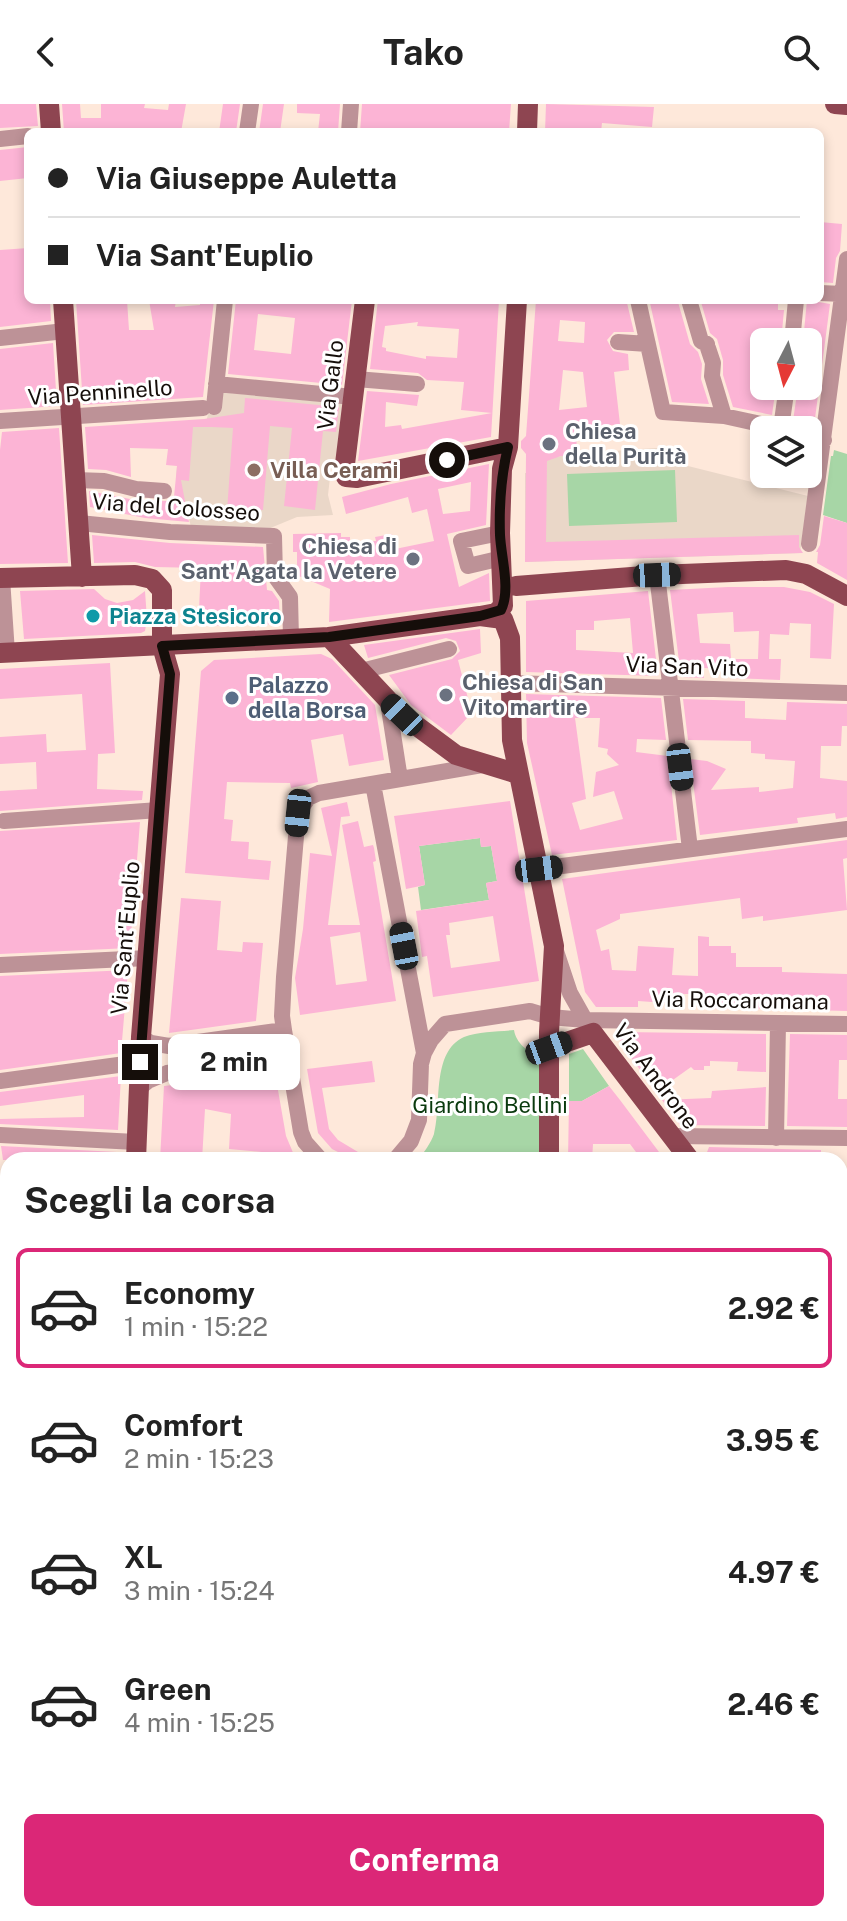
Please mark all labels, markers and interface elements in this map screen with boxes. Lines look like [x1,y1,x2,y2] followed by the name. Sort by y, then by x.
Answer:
[24,30,68,74] icon: back
[779,30,823,74] icon: search
[383,31,464,73] text: Tako
[96,160,397,196] text: Via Giuseppe Auletta
[96,237,314,273] text: Via Sant'Euplio
[750,328,822,400] north arrow
[750,328,822,488] map controls
[312,338,348,432] street label: Via Gallo
[27,374,173,410] street label: Via Penninello
[750,416,822,488] button: layers
[565,418,687,469] place label: Chiesa della Purità
[540,435,558,453] marker: Chiesa della Purità
[429,442,465,478] route start
[270,457,398,483] place label: Villa Cerami
[245,461,263,479] marker: Villa Cerami
[91,488,261,526] street label: Via del Colosseo
[180,533,397,584] place label: Chiesa di Sant'Agata la Vetere
[404,550,422,568] marker: Chiesa di Sant'Agata la Vetere
[633,562,681,588] car
[109,603,282,629] place label: Piazza Stesicoro
[84,607,102,625] marker: Piazza Stesicoro
[625,651,749,681] street label: Via San Vito
[462,669,603,720] place label: Chiesa di San Vito martire
[248,672,367,723] place label: Palazzo della Borsa
[437,686,455,704] marker: Chiesa di San Vito martire
[223,689,241,707] marker: Palazzo della Borsa
[376,690,428,740] car
[665,742,695,792] car
[284,788,312,838] car
[514,854,564,884] car
[105,860,145,1016] street label: Via Sant'Euplio
[388,920,420,972] car
[651,985,829,1015] street label: Via Roccaromana
[608,1018,704,1134] street label: Via Androne
[522,1029,576,1067] car
[168,1034,300,1090] callout: 2 min
[122,1044,158,1080] route end
[200,1046,268,1077] text: 2 min
[412,1092,568,1118] park label: Giardino Bellini
[24,1179,275,1221] text: Scegli la corsa
[28,1272,100,1344] icon: car
[124,1275,255,1311] text: Economy
[728,1290,820,1326] text: 2.92 €
[124,1311,268,1342] text: 1 min · 15:22
[28,1404,100,1476] icon: car
[124,1407,243,1443] text: Comfort
[726,1422,820,1458] text: 3.95 €
[124,1443,274,1474] text: 2 min · 15:23
[28,1536,100,1608] icon: car
[124,1539,163,1575] text: XL
[728,1554,820,1590] text: 4.97 €
[124,1575,275,1606] text: 3 min · 15:24
[28,1668,100,1740] icon: car
[124,1671,211,1707] text: Green
[727,1686,820,1722] text: 2.46 €
[124,1707,275,1738] text: 4 min · 15:25
[24,1814,824,1906] button: Conferma

